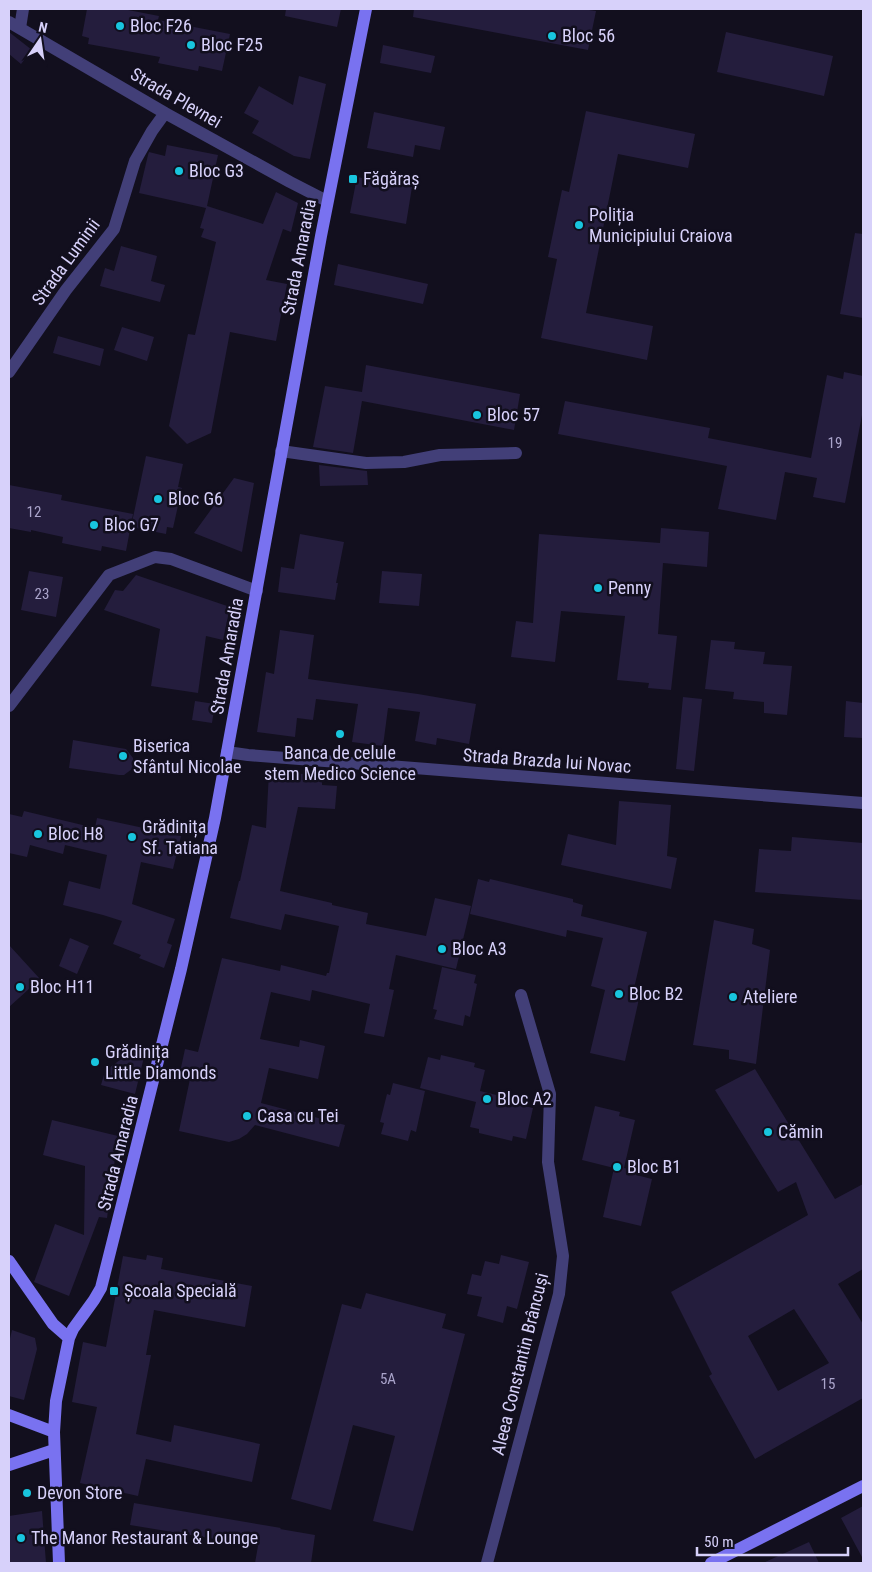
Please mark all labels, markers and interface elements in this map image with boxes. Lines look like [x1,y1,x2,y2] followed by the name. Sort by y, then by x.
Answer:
[15,15,65,65] north arrow
[130,15,192,36] place label: Bloc F26
[37,19,49,36] text: N
[114,20,126,32] marker: Bloc F26
[562,25,615,46] place label: Bloc 56
[546,30,558,42] marker: Bloc 56
[201,34,263,55] place label: Bloc F25
[185,39,197,51] marker: Bloc F25
[127,63,225,132] street label: Strada Plevnei
[189,160,244,181] place label: Bloc G3
[173,165,185,177] marker: Bloc G3
[363,168,419,190] place label: Făgăraș
[347,173,359,185] marker: Făgăraș
[277,197,320,317] street label: Strada Amaradia
[589,204,733,246] place label: Poliția Municipiului Craiova
[27,214,104,309] street label: Strada Luminii
[573,219,585,231] marker: Poliția Municipiului Craiova
[487,404,540,425] place label: Bloc 57
[471,409,483,421] marker: Bloc 57
[828,434,842,452] house number: 19
[168,488,223,509] place label: Bloc G6
[152,493,164,505] marker: Bloc G6
[27,503,41,521] house number: 12
[104,514,159,535] place label: Bloc G7
[88,519,100,531] marker: Bloc G7
[608,577,652,598] place label: Penny
[592,582,604,594] marker: Penny
[35,585,49,603] house number: 23
[206,596,247,716] street label: Strada Amaradia
[334,728,346,740] marker: Banca de celule stem Medico Science
[133,735,241,777] place label: Biserica Sfântul Nicolae
[264,742,416,784] place label: Banca de celule stem Medico Science
[462,744,632,777] street label: Strada Brazda lui Novac
[117,750,129,762] marker: Biserica Sfântul Nicolae
[142,816,218,858] place label: Grădinița Sf. Tatiana
[48,823,104,844] place label: Bloc H8
[32,828,44,840] marker: Bloc H8
[126,831,138,843] marker: Grădinița Sf. Tatiana
[452,938,507,959] place label: Bloc A3
[436,943,448,955] marker: Bloc A3
[30,976,94,997] place label: Bloc H11
[14,981,26,993] marker: Bloc H11
[629,983,683,1004] place label: Bloc B2
[743,986,797,1007] place label: Ateliere
[613,988,625,1000] marker: Bloc B2
[727,991,739,1003] marker: Ateliere
[105,1041,217,1083] place label: Grădinița Little Diamonds
[89,1056,101,1068] marker: Grădinița Little Diamonds
[497,1088,552,1109] place label: Bloc A2
[93,1093,142,1213] street label: Strada Amaradia
[481,1093,493,1105] marker: Bloc A2
[257,1105,339,1126] place label: Casa cu Tei
[241,1110,253,1122] marker: Casa cu Tei
[778,1121,823,1142] place label: Cămin
[762,1126,774,1138] marker: Cămin
[627,1156,681,1177] place label: Bloc B1
[611,1161,623,1173] marker: Bloc B1
[487,1271,553,1457] street label: Aleea Constantin Brâncuși
[124,1280,237,1302] place label: Școala Specială
[108,1285,120,1297] marker: Școala Specială
[380,1370,396,1388] house number: 5A
[821,1375,835,1393] house number: 15
[37,1482,122,1503] place label: Devon Store
[21,1487,33,1499] marker: Devon Store
[697,1524,848,1556] scale bar
[31,1527,258,1548] place label: The Manor Restaurant & Lounge
[15,1532,27,1544] marker: The Manor Restaurant & Lounge
[704,1533,734,1551] text: 50 m

